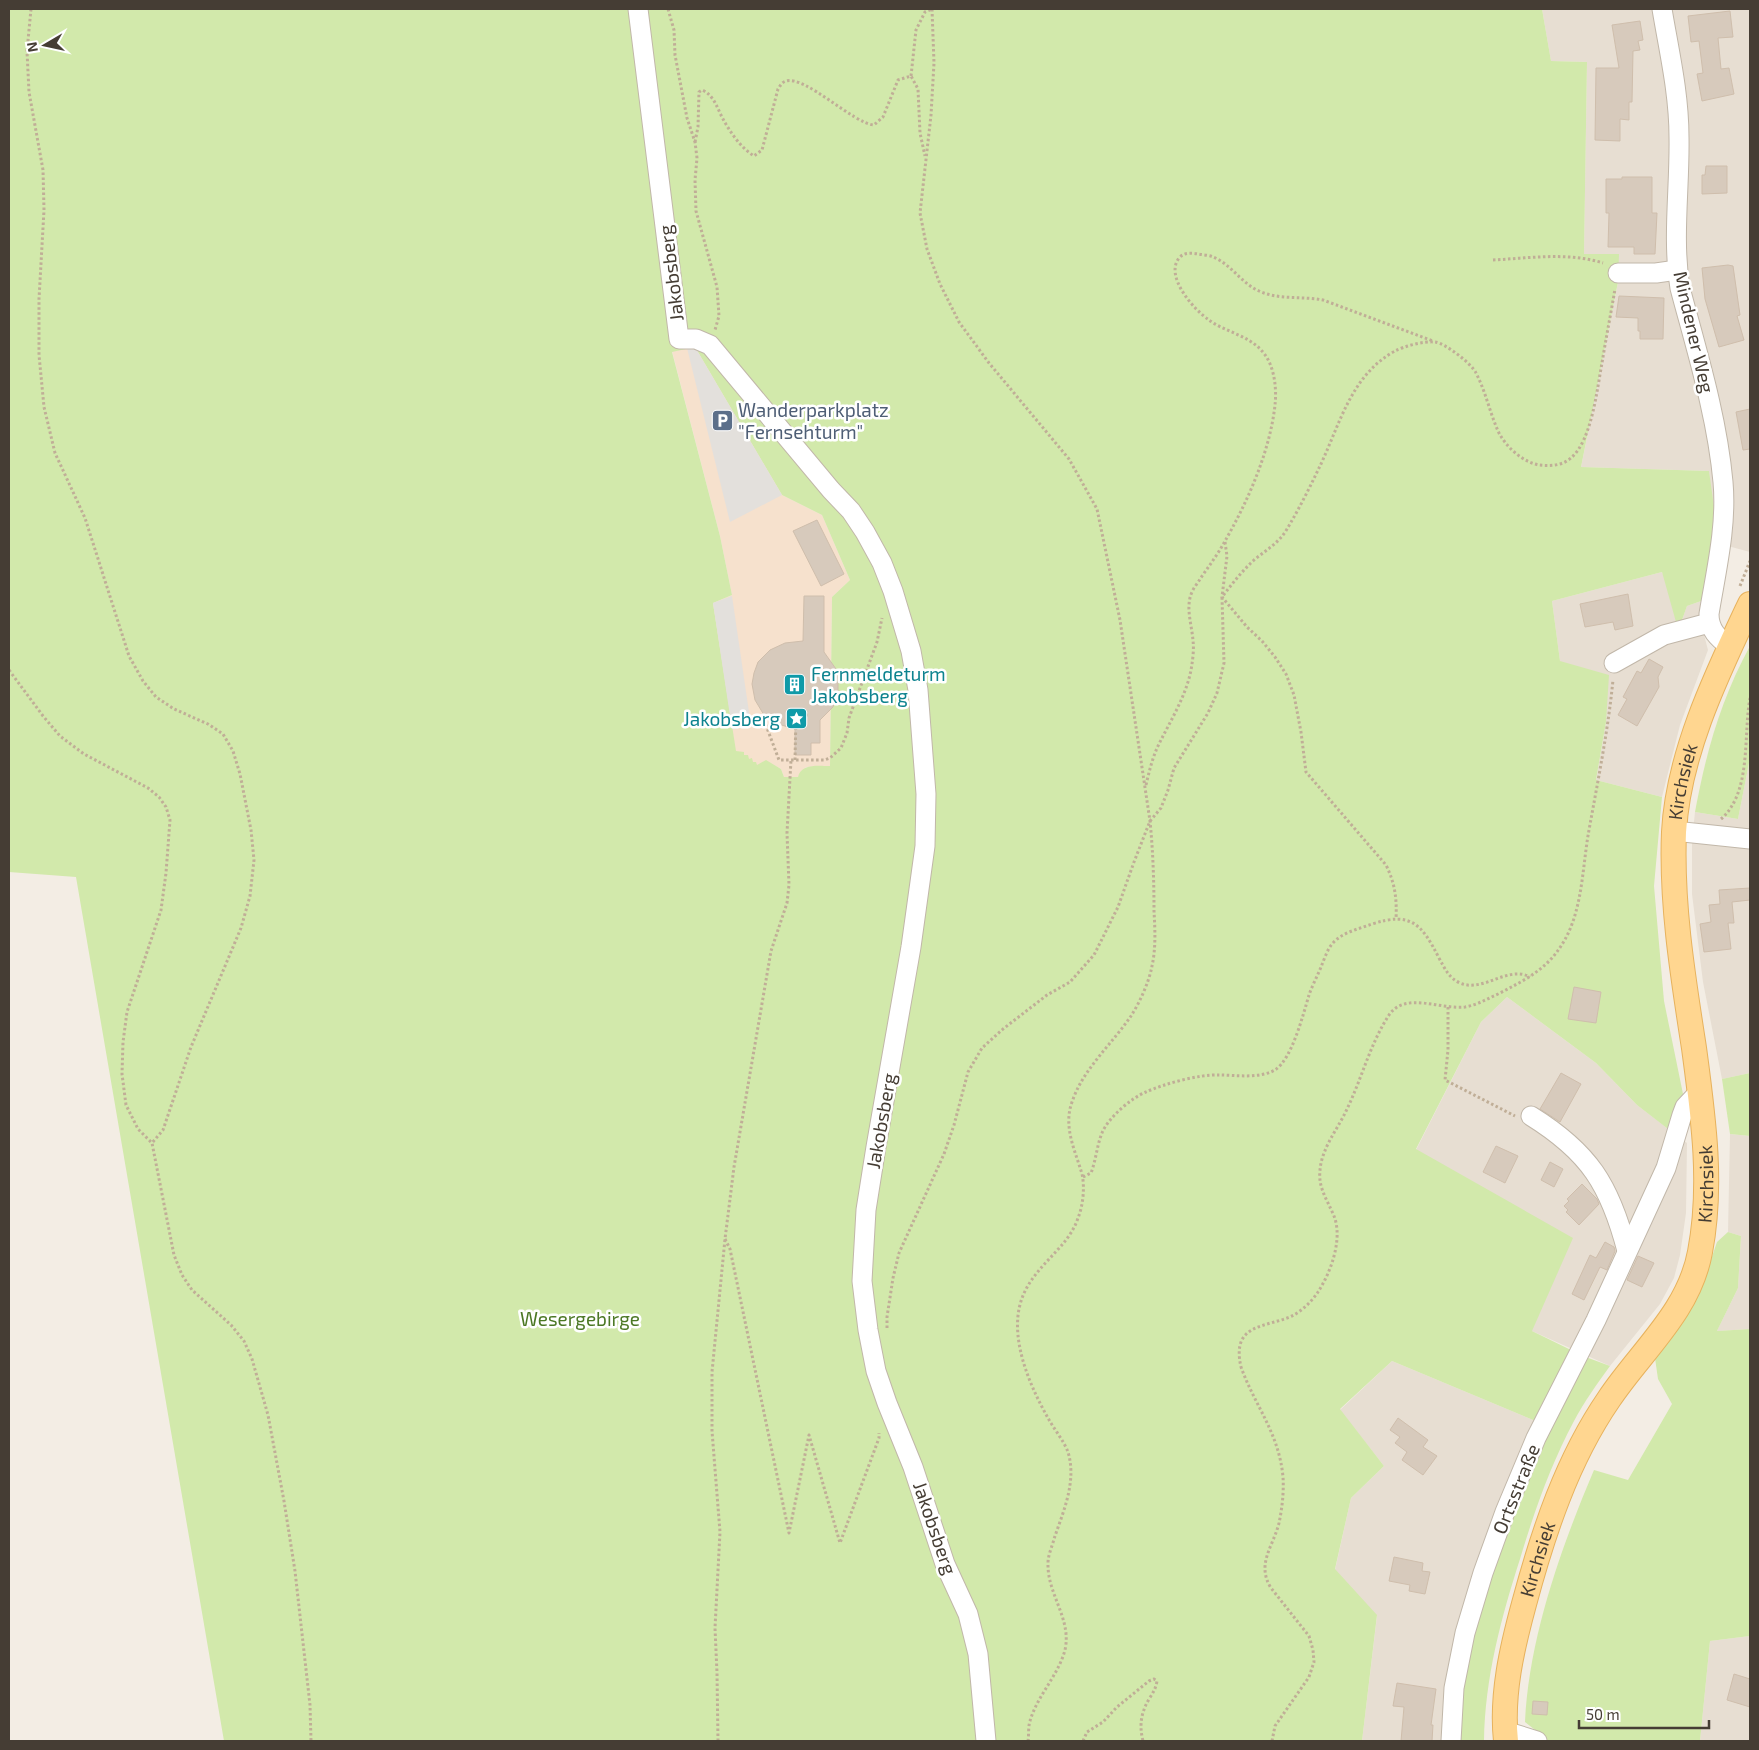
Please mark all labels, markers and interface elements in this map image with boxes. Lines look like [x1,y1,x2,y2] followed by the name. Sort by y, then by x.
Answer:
[20,20,70,70] north arrow
[22,41,41,53] text: N
[653,223,688,322] street label: Jakobsberg
[1669,269,1720,395] street label: Mindener Weg
[738,398,889,443] place label: Wanderparkplatz "Fernsehturm"
[710,409,734,433] parking icon: Wanderparkplatz "Fernsehturm"
[811,662,946,707] place label: Fernmeldeturm Jakobsberg
[783,673,807,697] building icon: Fernmeldeturm Jakobsberg
[683,707,780,730] place label: Jakobsberg
[784,707,808,731] place icon: Jakobsberg
[1663,740,1702,821] street label: Kirchsiek
[861,1071,900,1171] street label: Jakobsberg
[1692,1144,1717,1224] street label: Kirchsiek
[520,1307,640,1330] park label: Wesergebirge
[1487,1440,1544,1537] street label: Ortsstraße
[909,1478,962,1578] street label: Jakobsberg
[1515,1518,1559,1599] street label: Kirchsiek
[1579,1698,1709,1730] scale bar
[1586,1705,1620,1723] text: 50 m

